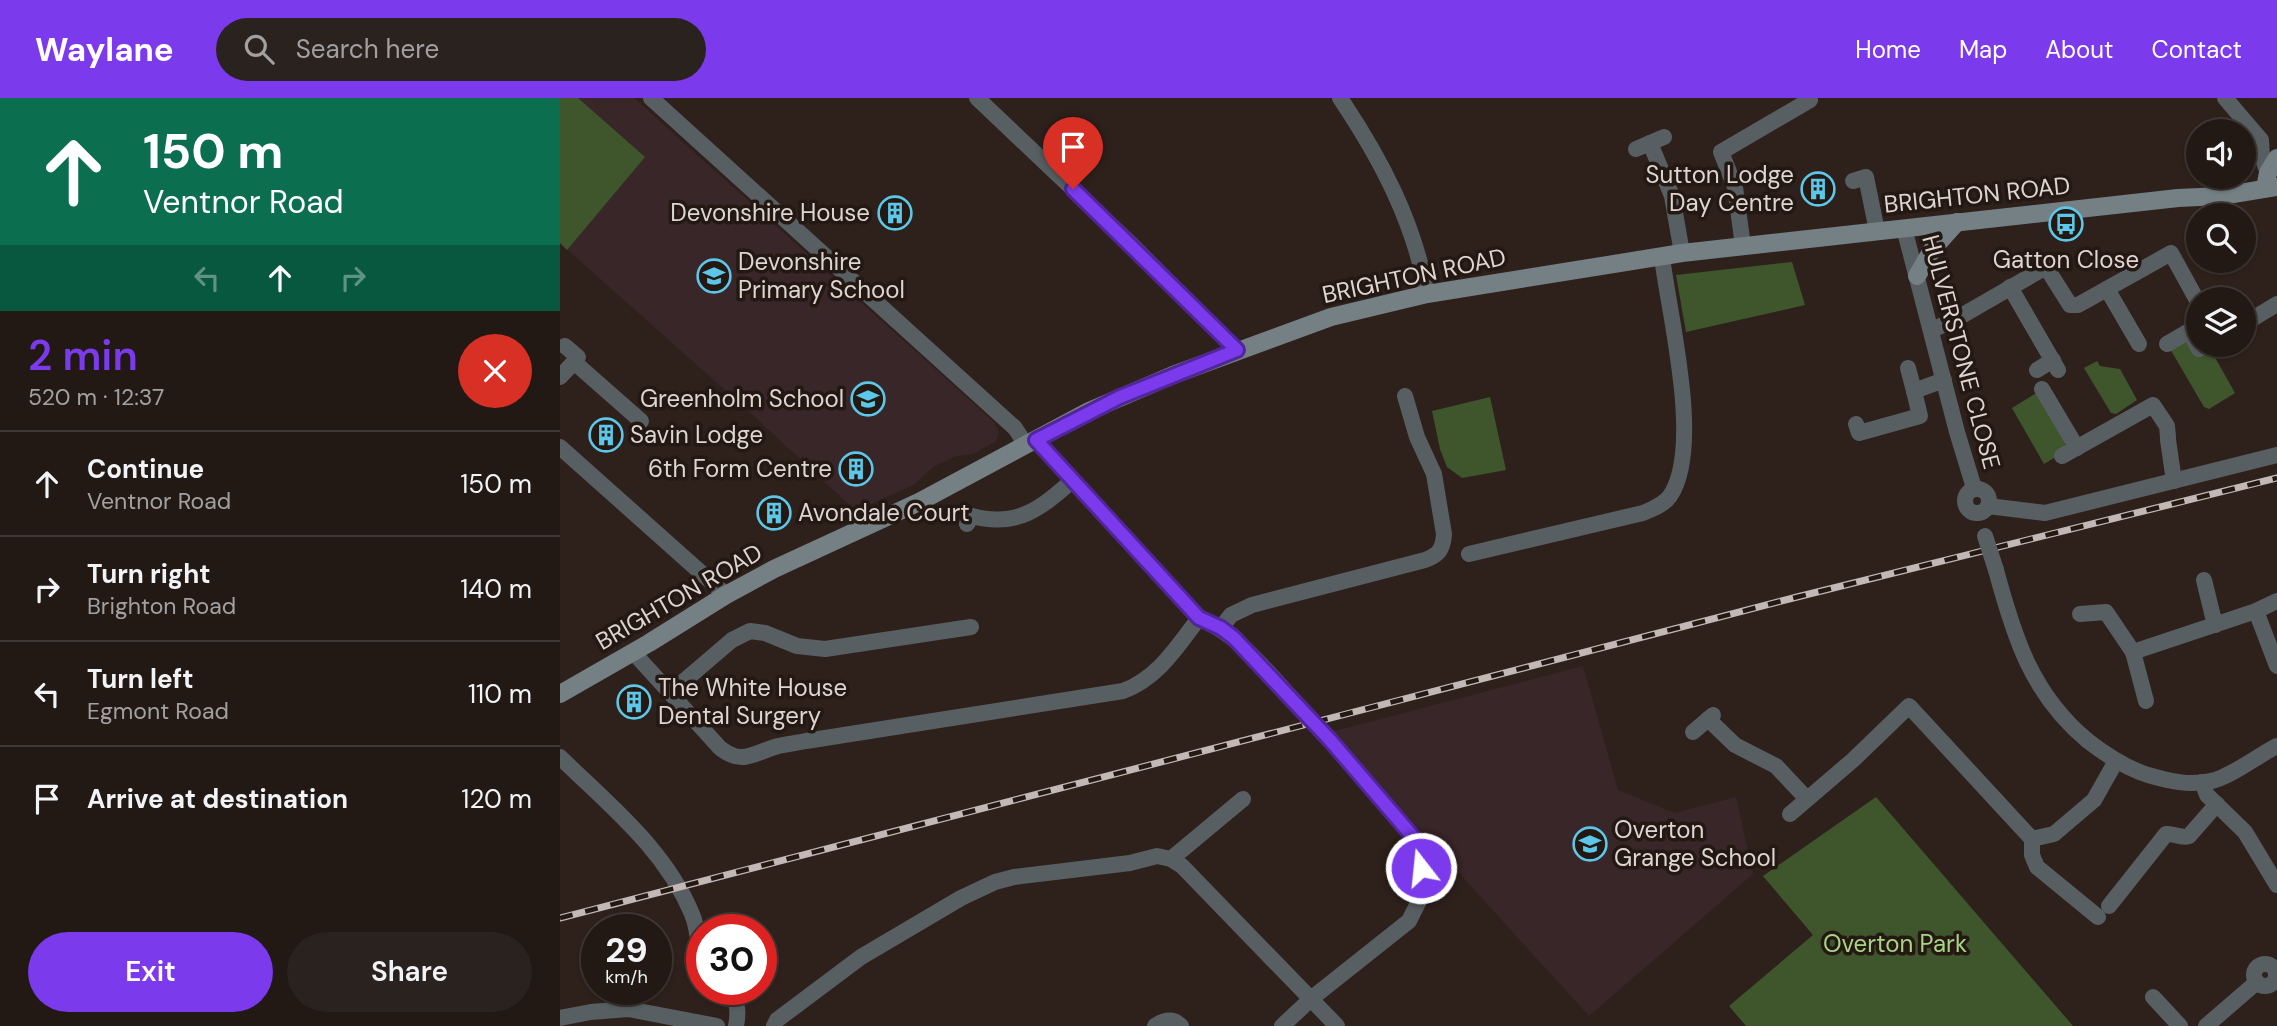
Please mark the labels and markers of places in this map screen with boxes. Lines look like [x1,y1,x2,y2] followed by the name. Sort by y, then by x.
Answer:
[1043,117,1103,189] pin
[1645,159,1794,218] place label: Sutton Lodge Day Centre
[1799,170,1837,208] building icon: Sutton Lodge Day Centre
[876,194,914,232] building icon: Devonshire House
[670,197,870,228] place label: Devonshire House
[2047,205,2085,243] bus stop icon: Gatton Close
[1993,244,2139,275] place label: Gatton Close
[738,246,905,305] place label: Devonshire Primary School
[695,257,733,295] school or university icon: Devonshire Primary School
[849,380,887,418] school or university icon: Greenholm School
[640,383,844,414] place label: Greenholm School
[587,416,625,454] building icon: Savin Lodge
[630,419,763,450] place label: Savin Lodge
[837,450,875,488] building icon: 6th Form Centre
[648,453,832,484] place label: 6th Form Centre
[755,494,793,532] building icon: Avondale Court
[798,497,970,528] place label: Avondale Court
[658,672,847,731] place label: The White House Dental Surgery
[615,683,653,721] building icon: The White House Dental Surgery
[1614,814,1776,873] place label: Overton Grange School
[1571,825,1609,863] school or university icon: Overton Grange School

